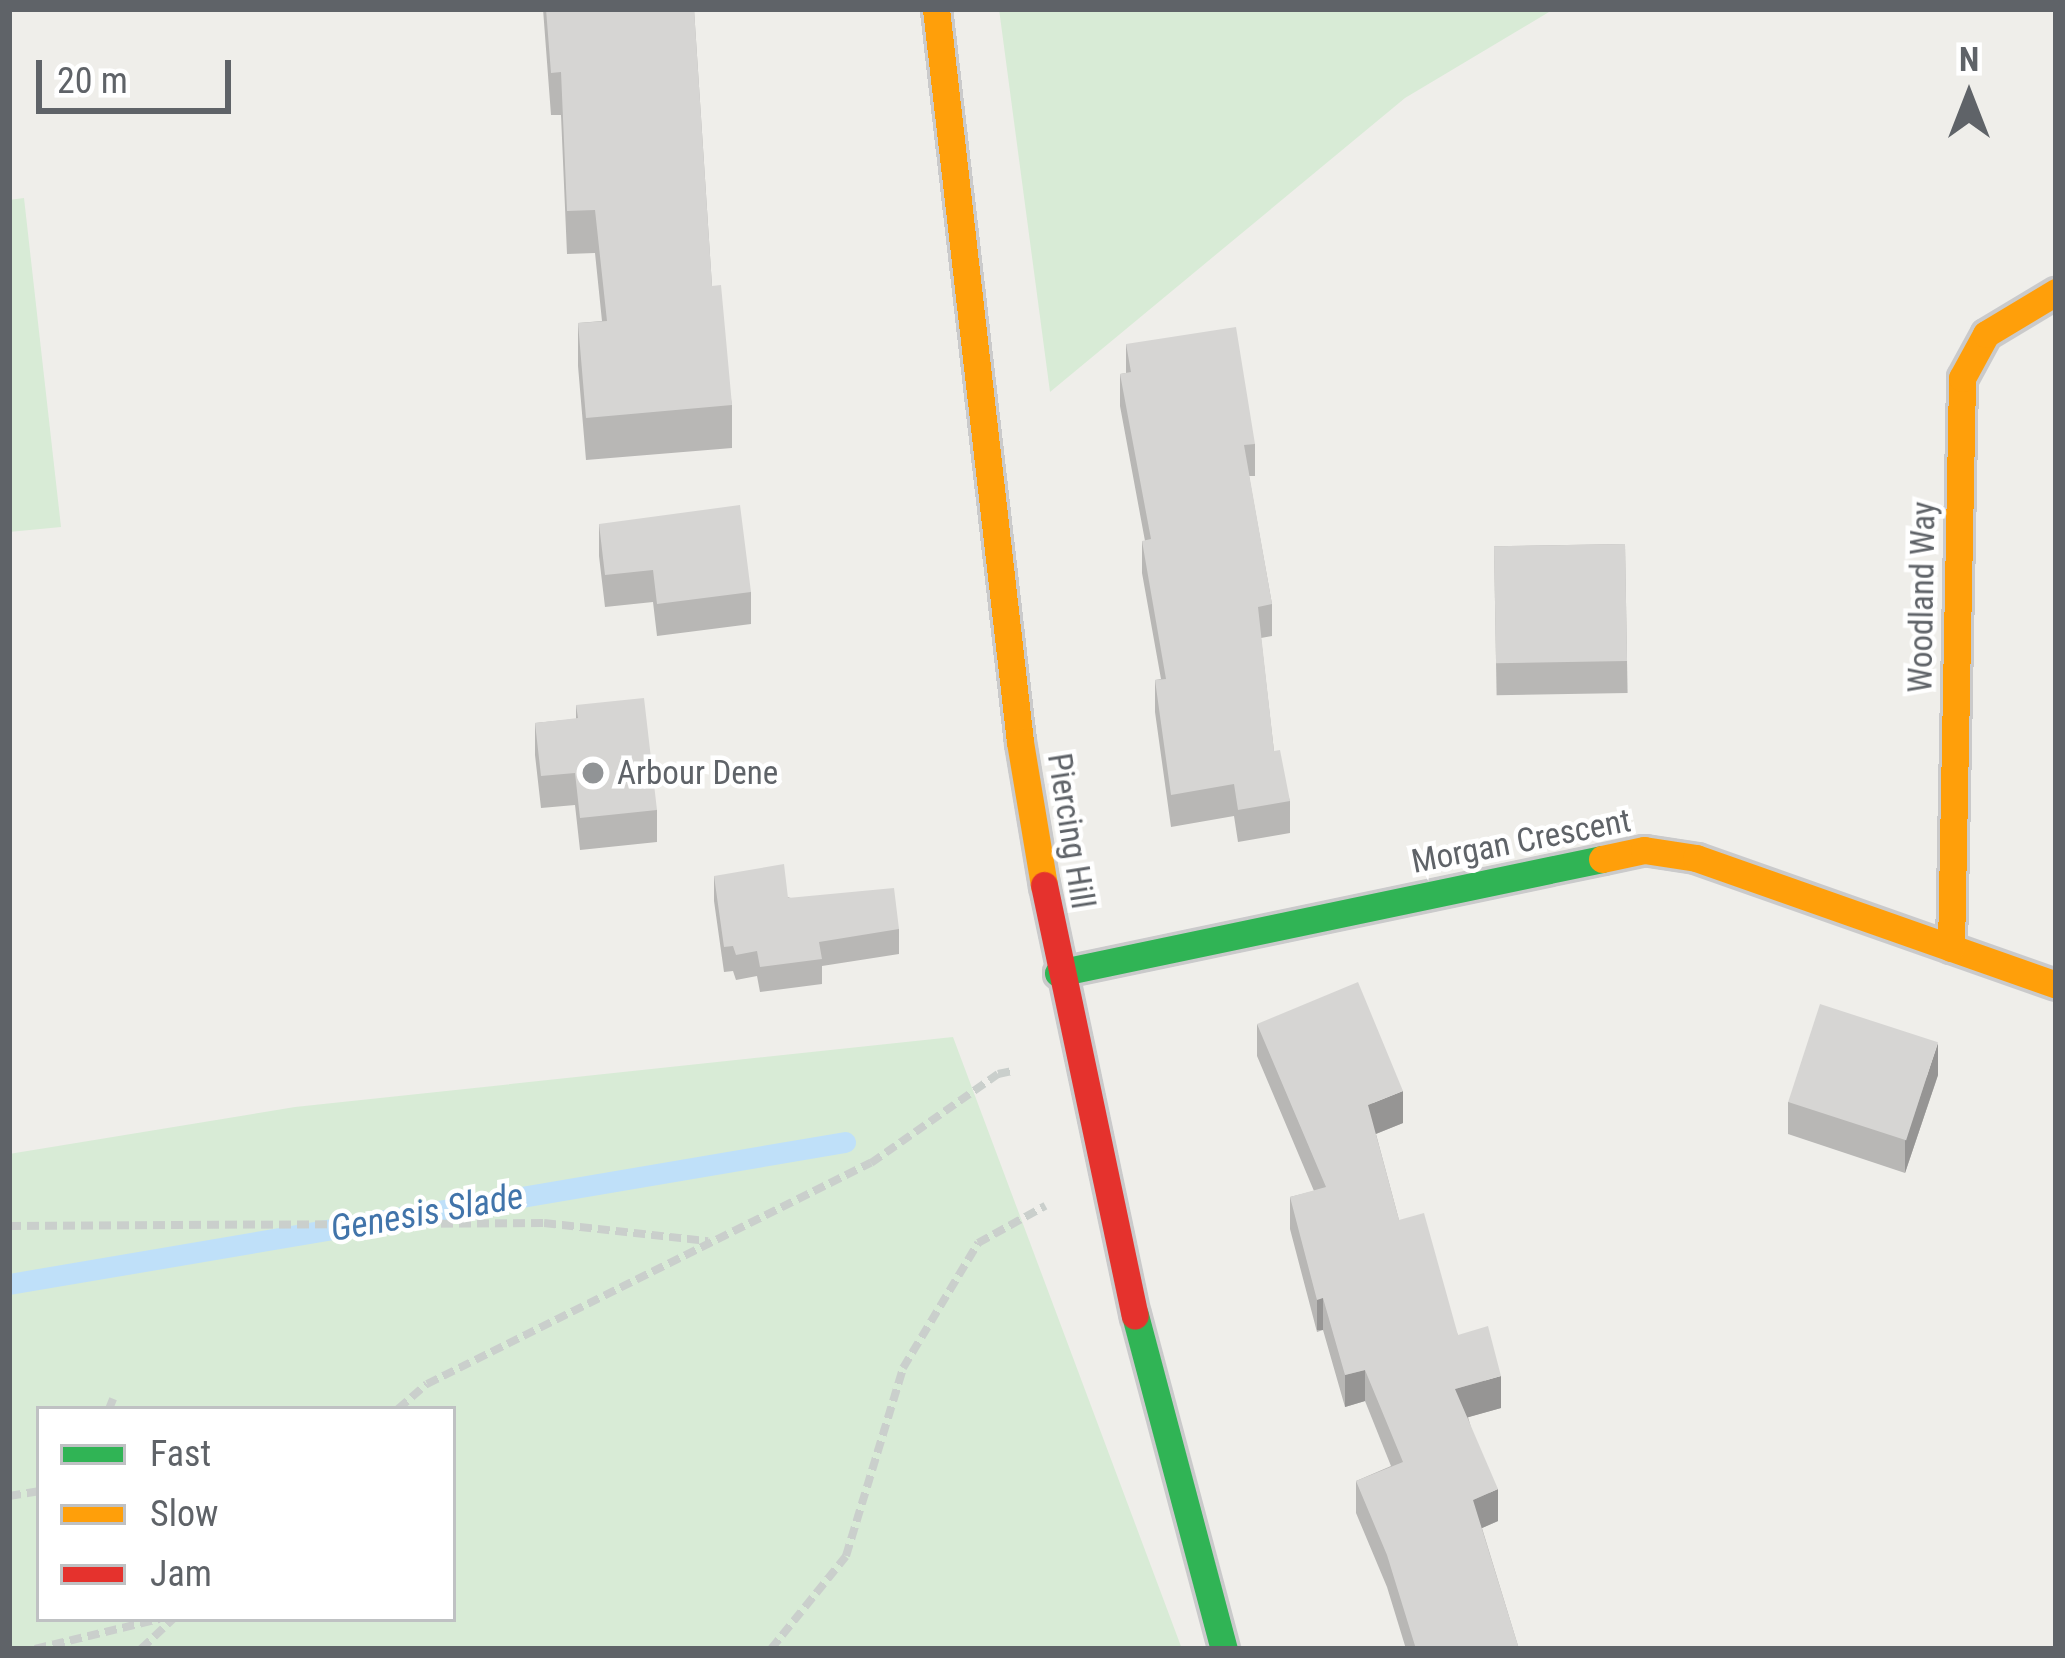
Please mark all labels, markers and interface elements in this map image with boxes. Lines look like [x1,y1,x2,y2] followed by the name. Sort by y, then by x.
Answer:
[42,36,237,110] scale bar
[1909,36,2029,156] north arrow
[1959,40,1979,79] text: N
[57,60,128,102] text: 20 m
[1901,501,1943,693] street label: Woodland Way
[1039,750,1103,912] street label: Piercing Hill
[617,753,778,793] place label: Arbour Dene
[580,760,606,786] marker: Arbour Dene
[1408,800,1634,882] street label: Morgan Crescent
[327,1175,527,1251] water label: Genesis Slade
[36,1406,456,1622] legend
[150,1433,211,1475] text: Fast
[150,1493,218,1535] text: Slow
[150,1553,212,1595] text: Jam

